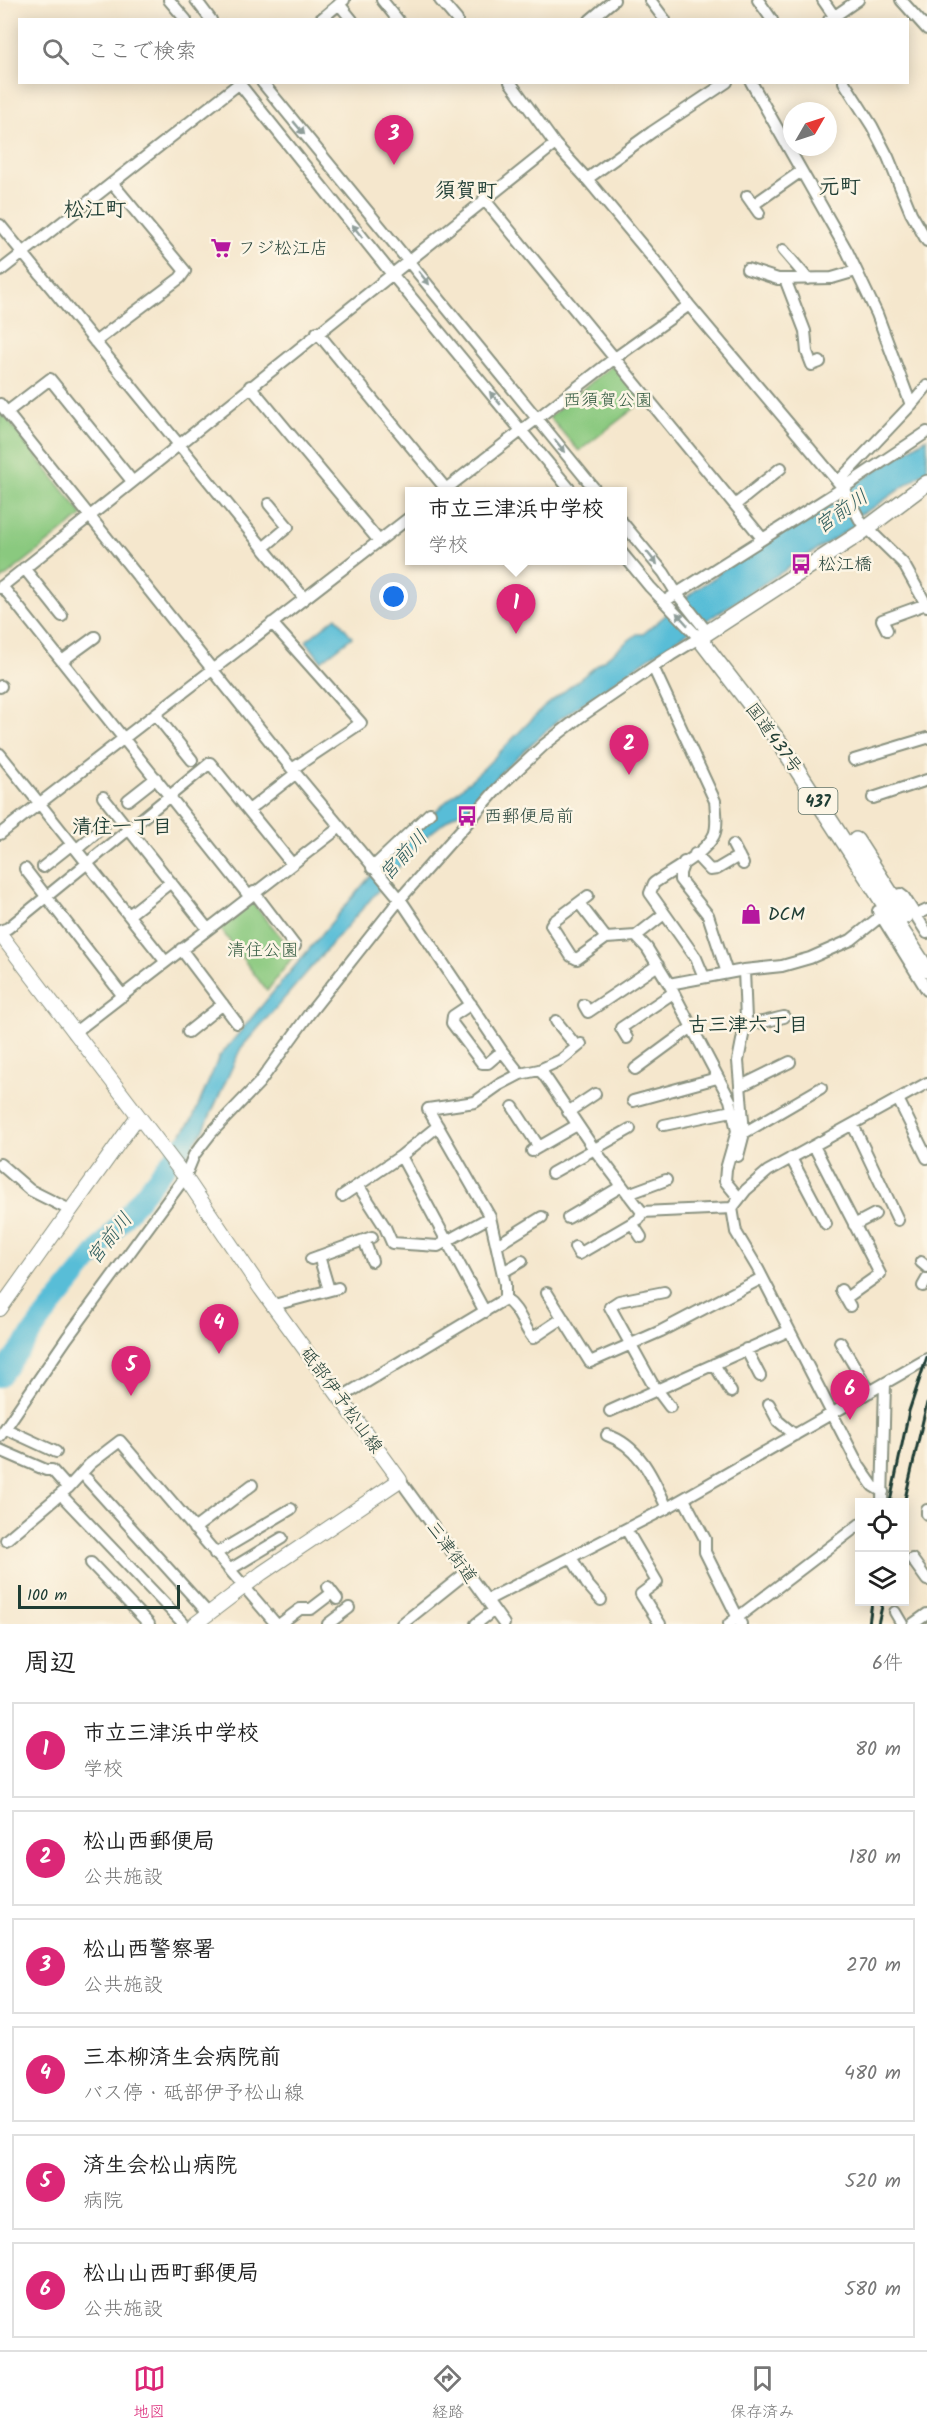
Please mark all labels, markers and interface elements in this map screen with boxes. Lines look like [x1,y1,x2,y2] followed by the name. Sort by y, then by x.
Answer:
[18,18,909,84] search box
[39,35,72,68] icon: search
[87,35,197,70] text: ここで検索
[783,102,837,156] north arrow
[374,116,414,165] pin: 3
[293,120,305,135] one-way arrow
[819,171,861,204] district label: 元町
[435,175,498,208] district label: 須賀町
[64,194,127,227] district label: 松江町
[351,223,364,239] one-way arrow
[238,235,328,264] place label: フジ松江店
[209,236,233,260] supermarket icon: フジ松江店
[417,270,430,286] one-way arrow
[563,387,653,416] park label: 西須賀公園
[488,390,501,406] one-way arrow
[553,438,566,454] one-way arrow
[808,482,876,543] water label: 宮前川
[405,487,627,565] popup
[428,493,604,528] text: 市立三津浜中学校
[428,530,468,562] text: 学校
[646,550,659,566] one-way arrow
[818,551,872,580] place label: 松江橋
[789,552,813,576] bus stop icon: 松江橋
[379,582,408,611] your location
[496,584,536,634] pin: 1
[676,612,689,627] one-way arrow
[737,697,809,781] street label: 国道437号
[610,726,648,775] pin: 2
[798,788,838,814] road number: 437
[484,803,574,832] place label: 西郵便局前
[455,804,479,828] bus stop icon: 西郵便局前
[72,812,172,844] district label: 清住一丁目
[372,824,437,889] water label: 宮前川
[768,901,805,930] place label: DCM
[739,902,763,926] shop icon: DCM
[227,937,299,966] park label: 清住公園
[688,1010,808,1042] district label: 古三津六丁目
[79,1206,142,1273] water label: 宮前川
[200,1304,238,1354] pin: 4
[292,1341,390,1460] street label: 砥部伊予松山線
[112,1346,150,1396] pin: 5
[830,1370,870,1420] pin: 6
[855,1498,909,1606] map controls
[855,1498,909,1552] button: locate
[418,1515,484,1591] street label: 三津街道
[855,1552,909,1606] button: layers
[18,1582,180,1610] scale bar
[27,1583,67,1608] text: 100 m
[24,1643,76,1685] text: 周辺
[872,1648,903,1680] text: 6件
[83,1717,259,1752] text: 市立三津浜中学校
[42,1734,49,1766] text: 1
[855,1734,901,1766] text: 80 m
[83,1754,123,1786] text: 学校
[83,1825,215,1860] text: 松山西郵便局
[40,1842,51,1874] text: 2
[849,1842,901,1874] text: 180 m
[83,1862,163,1894] text: 公共施設
[83,1933,215,1968] text: 松山西警察署
[40,1950,51,1982] text: 3
[846,1950,901,1982] text: 270 m
[83,1970,163,2002] text: 公共施設
[83,2041,281,2076] text: 三本柳済生会病院前
[40,2058,51,2090] text: 4
[844,2058,901,2090] text: 480 m
[83,2078,304,2110] text: バス停 · 砥部伊予松山線
[83,2149,237,2184] text: 済生会松山病院
[40,2166,51,2198] text: 5
[845,2166,901,2198] text: 520 m
[83,2186,123,2218] text: 病院
[83,2257,259,2292] text: 松山山西町郵便局
[40,2274,51,2306] text: 6
[844,2274,901,2306] text: 580 m
[83,2294,163,2326] text: 公共施設
[133,2362,166,2425] tab: 地図
[431,2362,464,2425] tab: 経路
[730,2362,794,2425] tab: 保存済み

